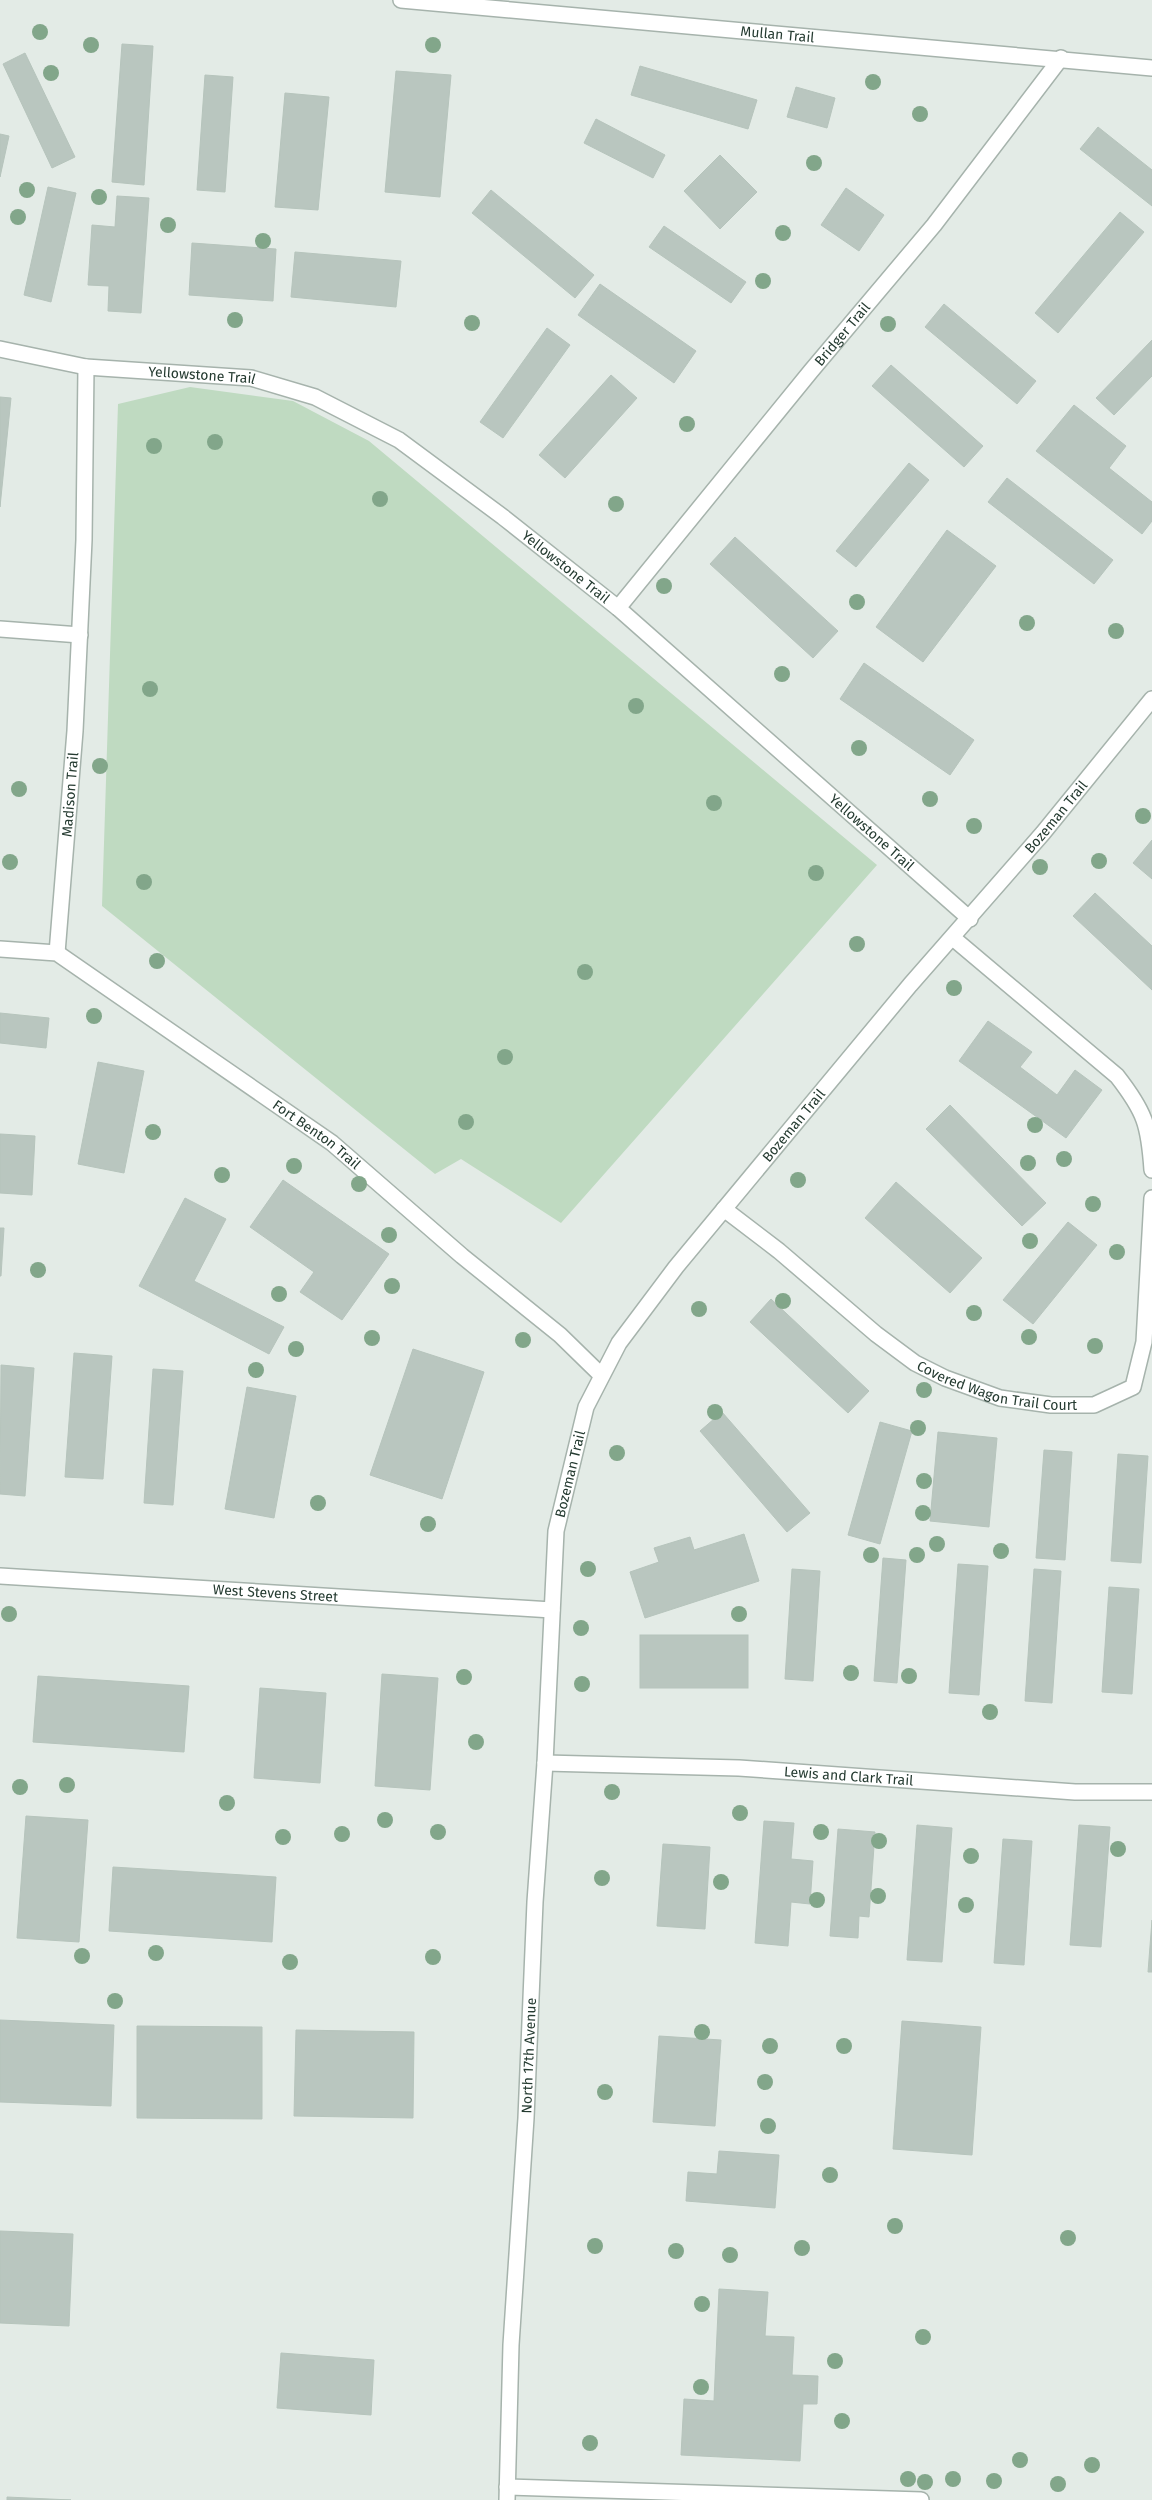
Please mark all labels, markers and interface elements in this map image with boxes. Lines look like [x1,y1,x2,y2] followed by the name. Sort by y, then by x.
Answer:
[740,22,815,46] street label: Mullan Trail
[811,299,874,369] street label: Bridger Trail
[148,363,258,387] street label: Yellowstone Trail
[518,527,613,607] street label: Yellowstone Trail
[58,751,82,838] street label: Madison Trail
[1021,777,1091,857] street label: Bozeman Trail
[826,790,918,874] street label: Yellowstone Trail
[758,1086,829,1165] street label: Bozeman Trail
[269,1096,364,1173] street label: Fort Benton Trail
[914,1357,1078,1414] street label: Covered Wagon Trail Court
[551,1429,589,1519] street label: Bozeman Trail
[212,1581,340,1605] street label: West Stevens Street
[783,1763,914,1789] street label: Lewis and Clark Trail
[518,1997,540,2114] street label: North 17th Avenue

